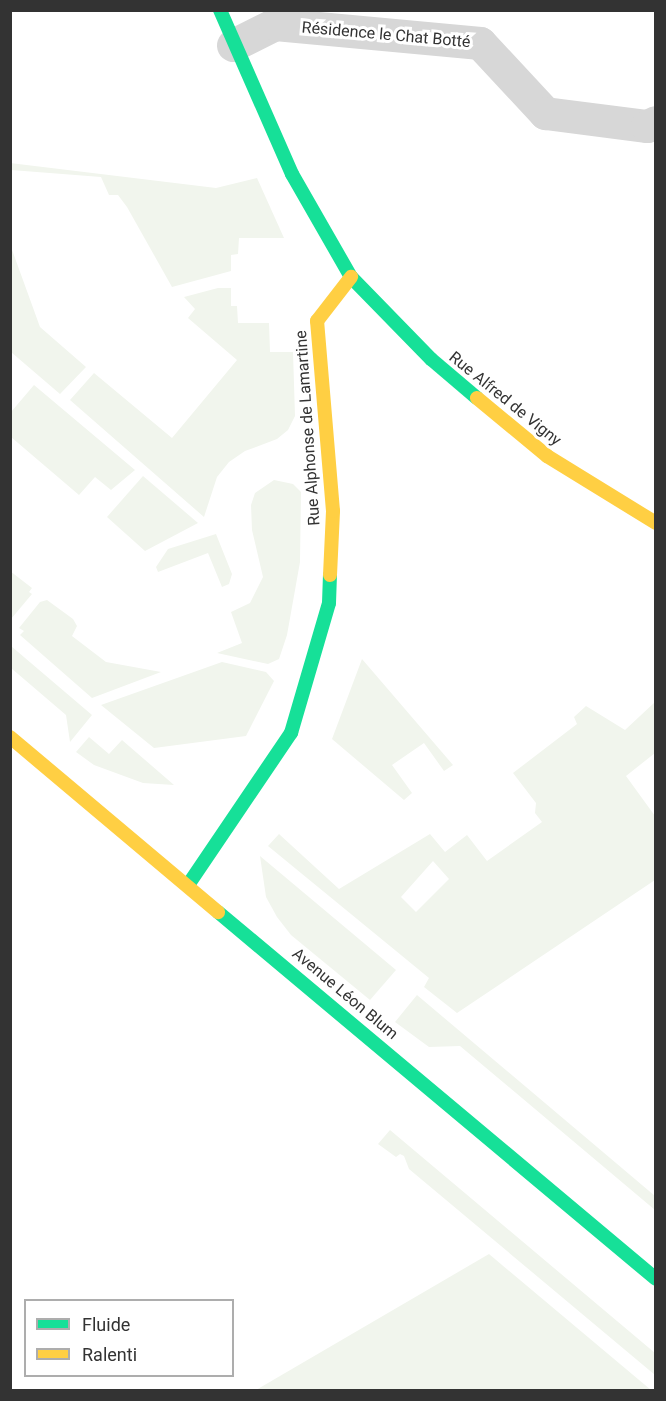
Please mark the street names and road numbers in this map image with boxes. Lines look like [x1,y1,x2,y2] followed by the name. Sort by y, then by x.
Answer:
[301,18,471,52] street label: Résidence le Chat Botté
[292,330,324,526] street label: Rue Alphonse de Lamartine
[445,348,565,450] street label: Rue Alfred de Vigny
[288,944,402,1044] street label: Avenue Léon Blum

